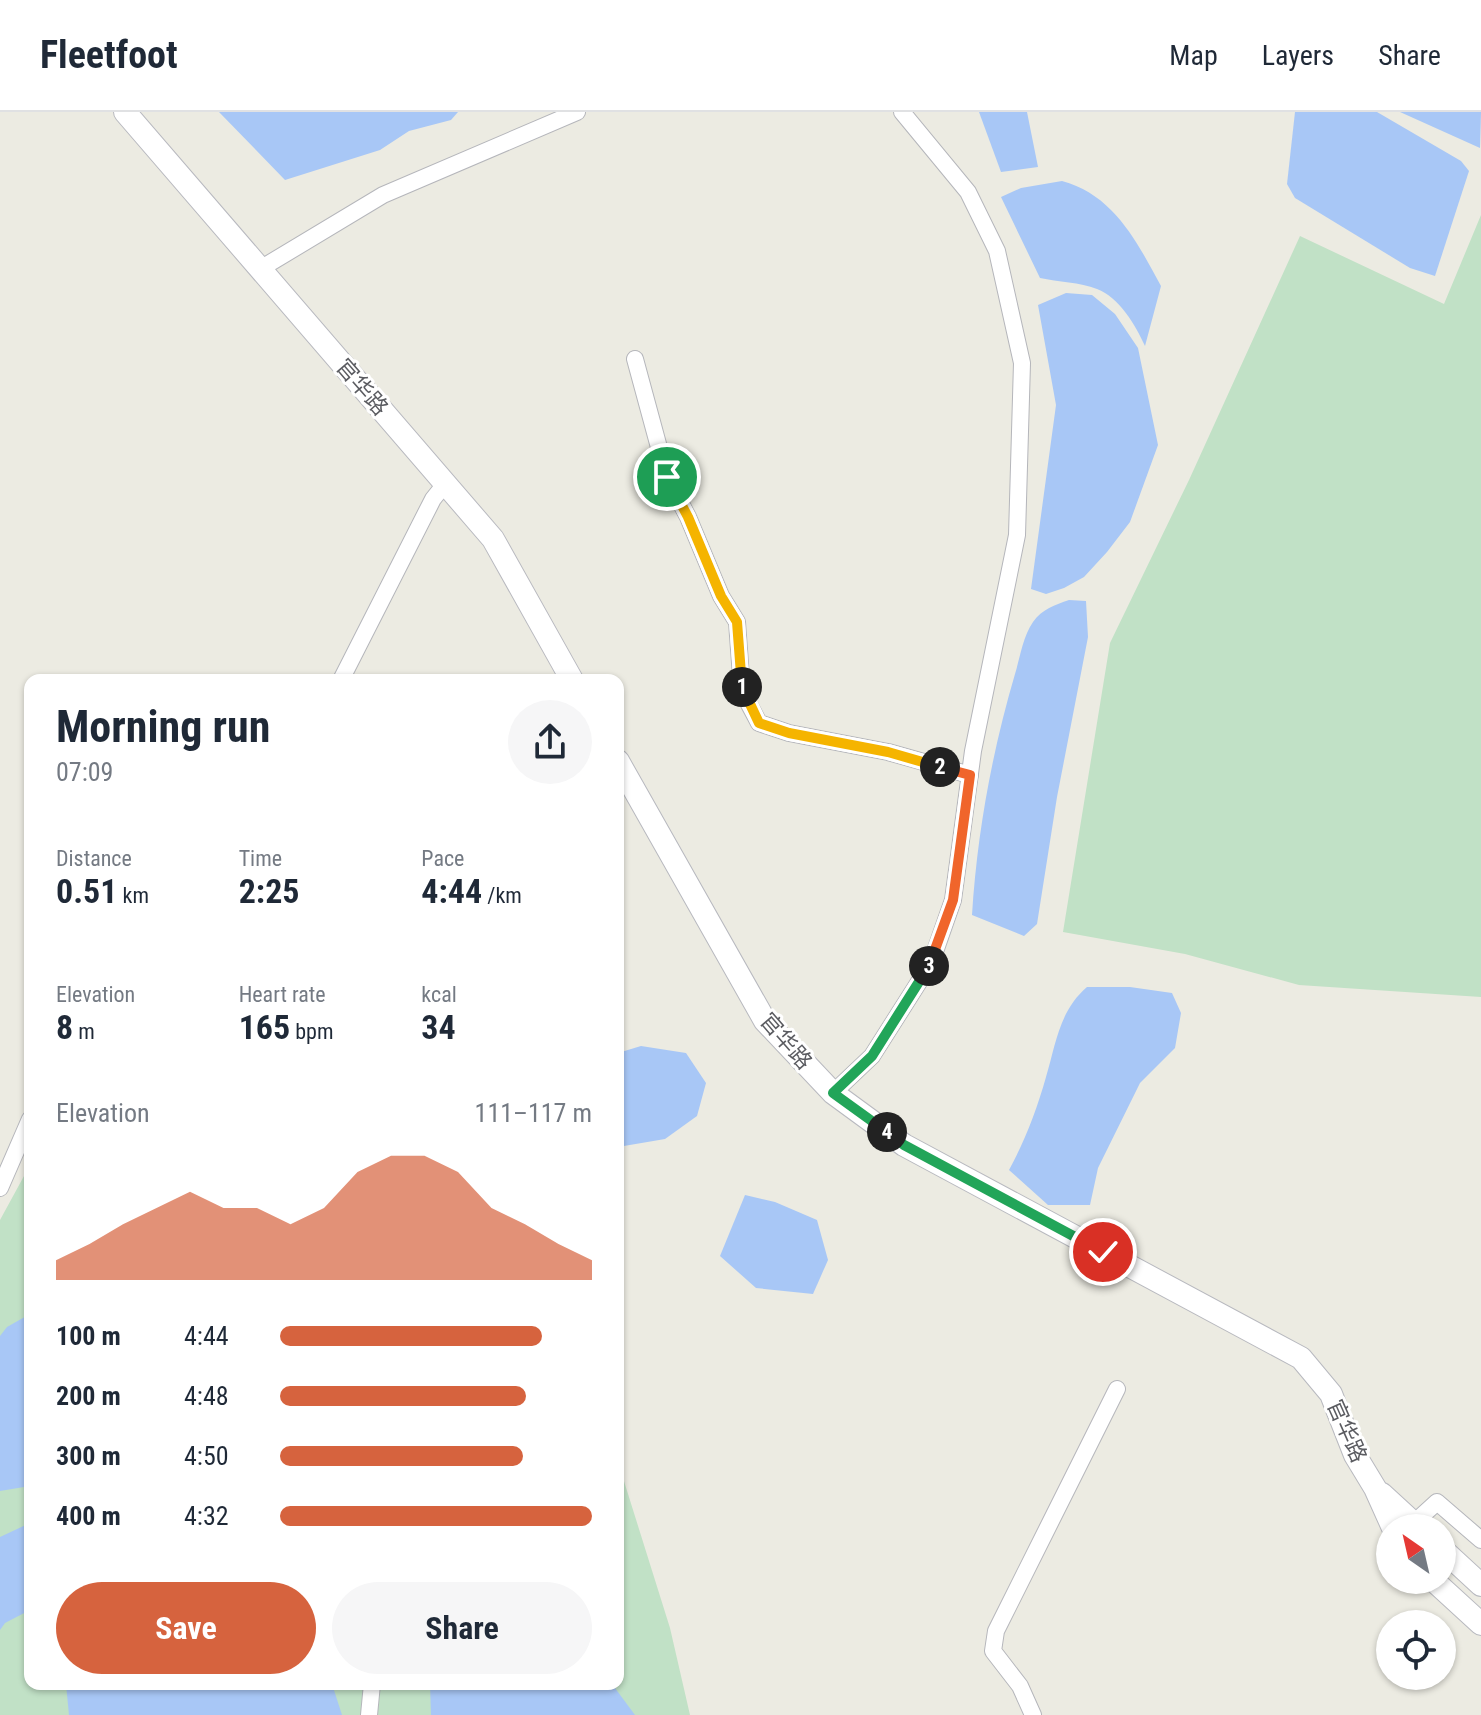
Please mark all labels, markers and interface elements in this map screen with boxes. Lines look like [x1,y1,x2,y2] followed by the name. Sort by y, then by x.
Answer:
[40,33,178,77] text: Fleetfoot
[1169,39,1218,72] text: Map
[1262,39,1334,72] text: Layers
[1378,39,1441,72] text: Share
[331,354,393,420] street label: 官华路
[633,443,701,511] pin
[645,455,689,499] icon: arrive
[722,667,762,707] pin: 1
[736,674,748,699] text: 1
[508,700,592,784] button: share
[56,701,270,753] text: Morning run
[920,747,960,787] pin: 2
[934,754,946,779] text: 2
[56,757,113,787] text: 07:09
[56,846,132,871] text: Distance
[239,846,282,871] text: Time
[421,846,464,871] text: Pace
[56,871,117,911] text: 0.51
[239,871,300,911] text: 2:25
[421,871,482,911] text: 4:44
[117,883,149,908] text: km
[482,883,522,908] text: /km
[909,946,949,986] pin: 3
[923,953,935,978] text: 3
[56,982,135,1007] text: Elevation
[239,982,326,1007] text: Heart rate
[421,982,457,1007] text: kcal
[56,1007,73,1047] text: 8
[239,1007,290,1047] text: 165
[421,1007,456,1047] text: 34
[755,1008,817,1074] street label: 官华路
[73,1019,95,1044] text: m
[290,1019,334,1044] text: bpm
[56,1098,150,1128] text: Elevation
[475,1098,592,1128] text: 111–117 m
[867,1112,907,1152] pin: 4
[881,1119,893,1144] text: 4
[1069,1218,1137,1286] pin
[1081,1230,1125,1274] icon: check
[56,1321,121,1351] text: 100 m
[184,1321,229,1351] text: 4:44
[56,1381,121,1411] text: 200 m
[184,1381,229,1411] text: 4:48
[1322,1396,1372,1466] street label: 官华路
[56,1441,121,1471] text: 300 m
[184,1441,229,1471] text: 4:50
[56,1501,121,1531] text: 400 m
[184,1501,229,1531] text: 4:32
[1376,1514,1456,1594] north arrow
[1376,1514,1456,1690] map controls
[56,1582,316,1674] button: Save
[332,1582,592,1674] button: Share
[1376,1610,1456,1690] button: locate

